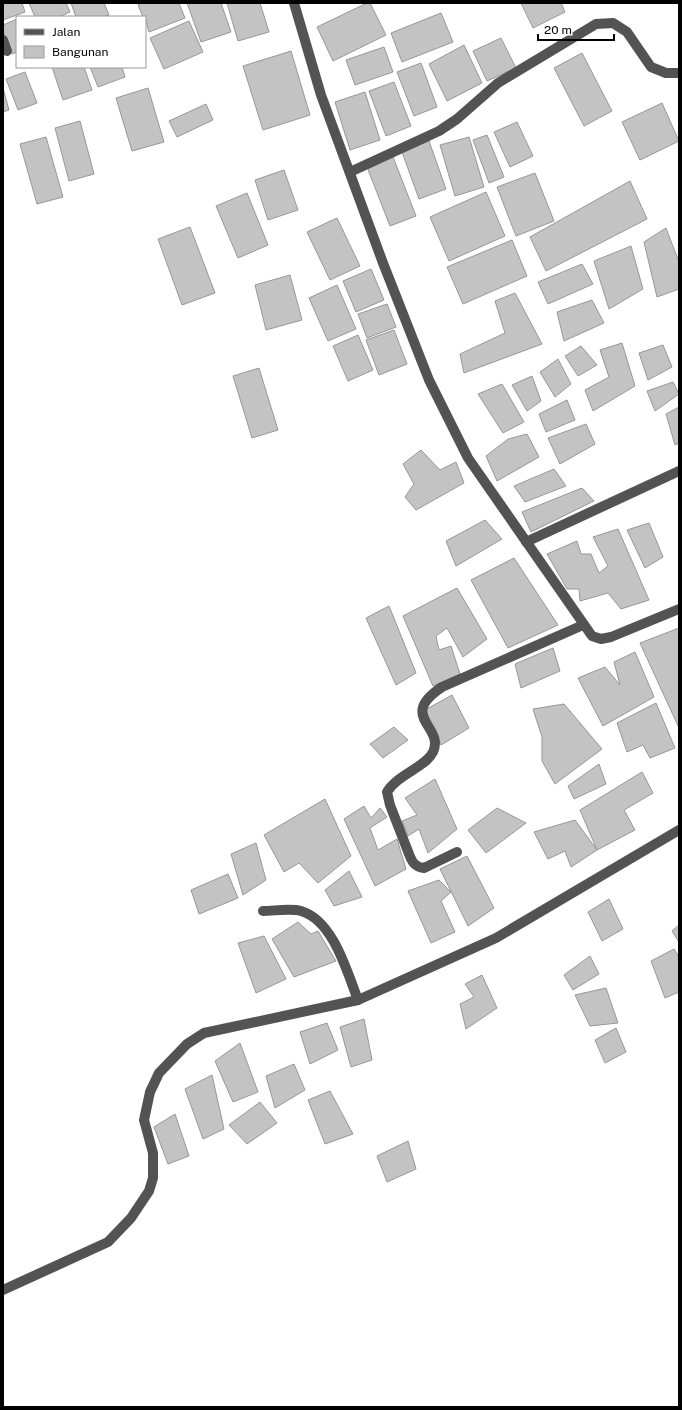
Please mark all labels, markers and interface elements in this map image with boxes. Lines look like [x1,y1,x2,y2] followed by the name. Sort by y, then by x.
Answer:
[16,16,146,68] legend
[538,16,614,42] scale bar
[544,23,572,37] text: 20 m
[52,25,81,39] text: Jalan
[52,45,108,59] text: Bangunan

